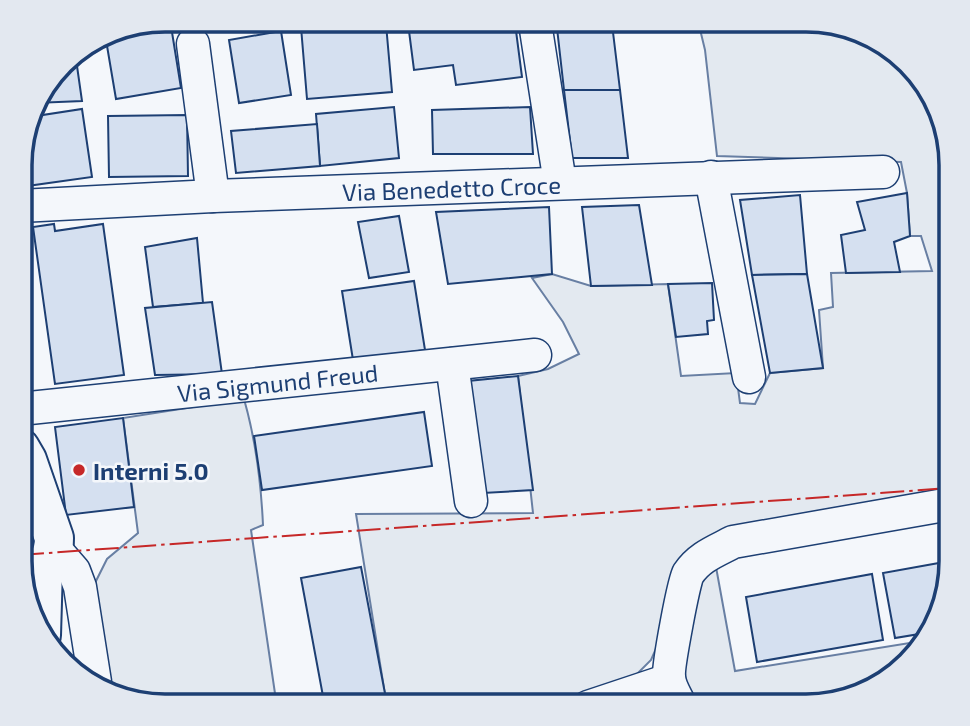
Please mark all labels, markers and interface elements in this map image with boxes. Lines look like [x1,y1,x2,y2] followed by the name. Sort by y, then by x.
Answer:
[342,169,561,206] street label: Via Benedetto Croce
[176,357,380,407] street label: Via Sigmund Freud
[93,456,209,485] place label: Interni 5.0
[71,462,87,478] marker: Interni 5.0

